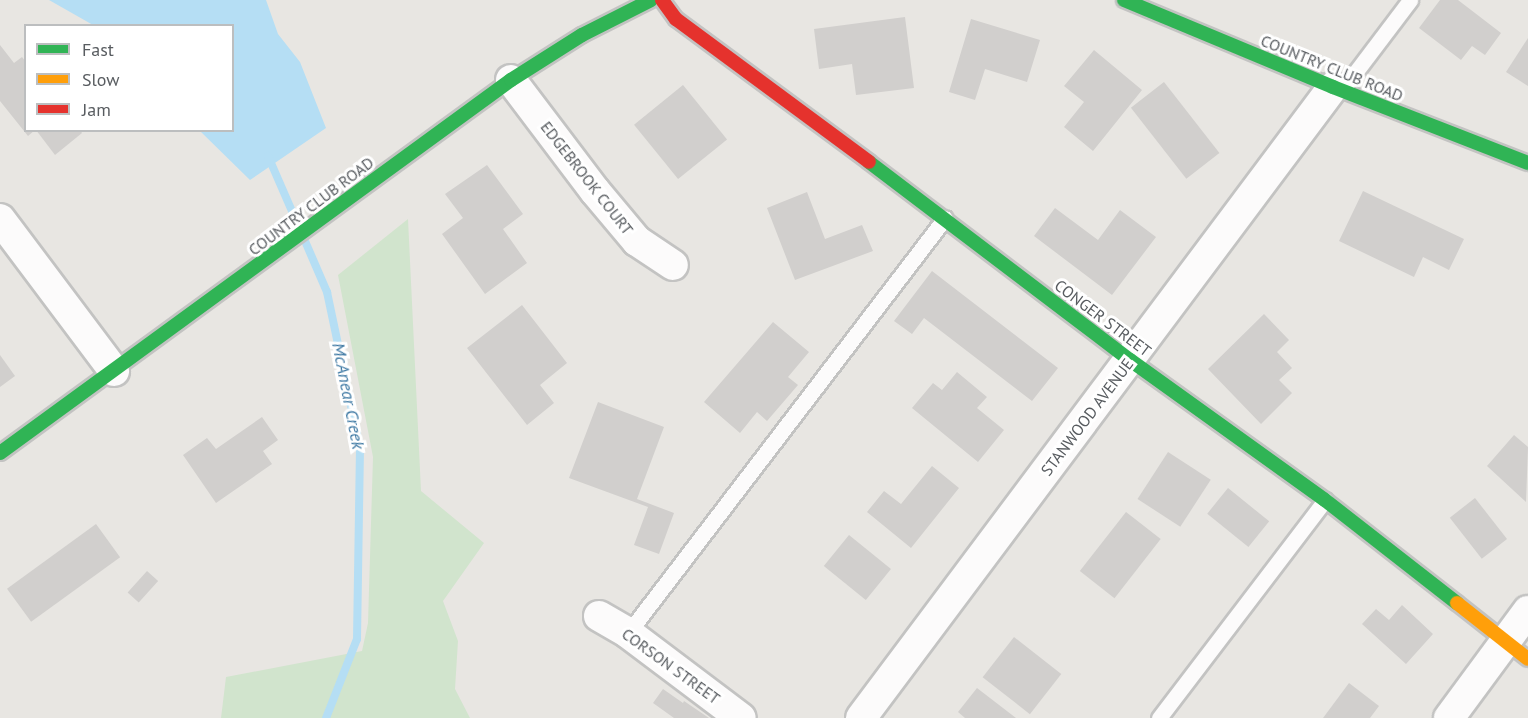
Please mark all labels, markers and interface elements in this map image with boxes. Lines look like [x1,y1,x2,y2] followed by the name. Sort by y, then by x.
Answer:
[24,24,234,132] legend
[1258,31,1406,105] street label: COUNTRY CLUB ROAD
[82,38,114,61] text: Fast
[82,68,120,91] text: Slow
[82,98,111,121] text: Jam
[537,117,637,239] street label: EDGEBROOK COURT
[244,153,378,259] street label: COUNTRY CLUB ROAD
[1051,276,1155,360] street label: CONGER STREET
[327,341,369,451] water label: McAnear Creek
[1037,354,1137,480] street label: STANWOOD AVENUE
[618,624,724,708] street label: CORSON STREET

